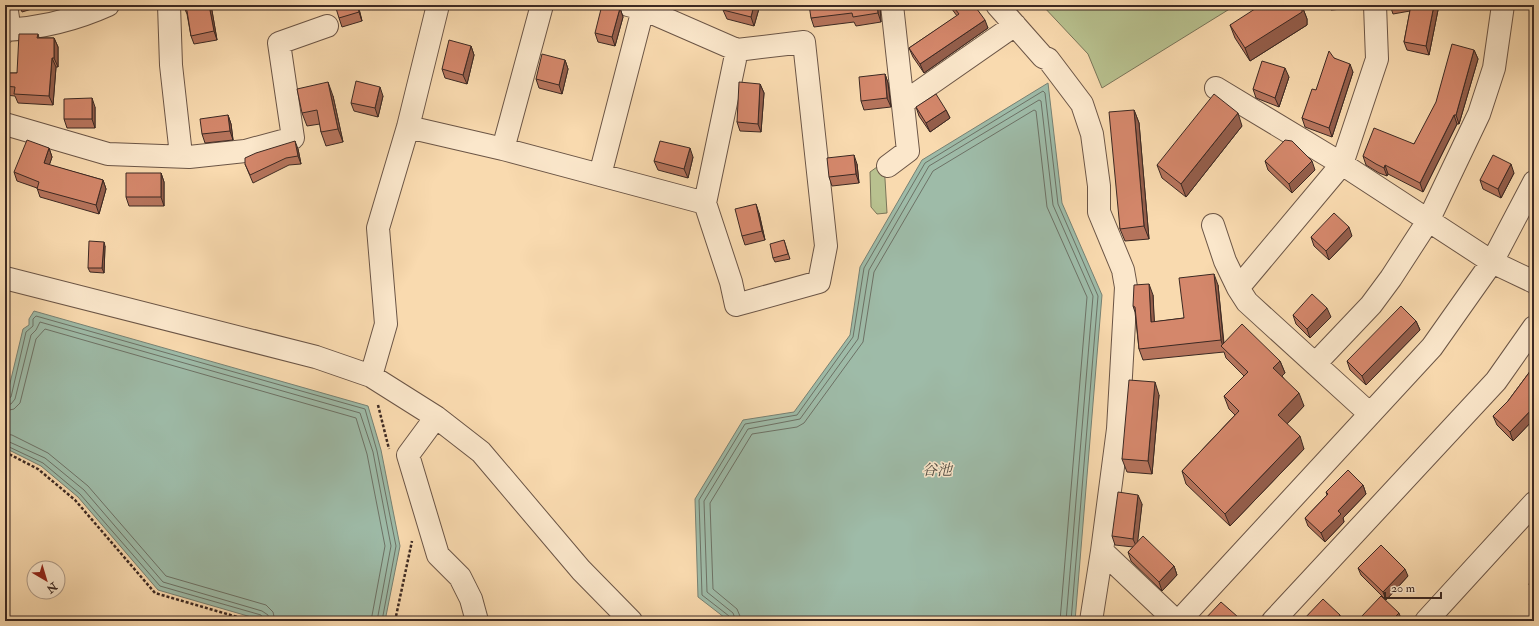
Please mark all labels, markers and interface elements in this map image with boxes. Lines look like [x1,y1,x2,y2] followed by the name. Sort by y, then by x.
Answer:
[922,461,954,480] water label: 谷池
[26,560,66,600] north arrow
[1385,574,1441,600] scale bar
[43,579,61,596] text: N
[1391,581,1416,596] text: 20 m

